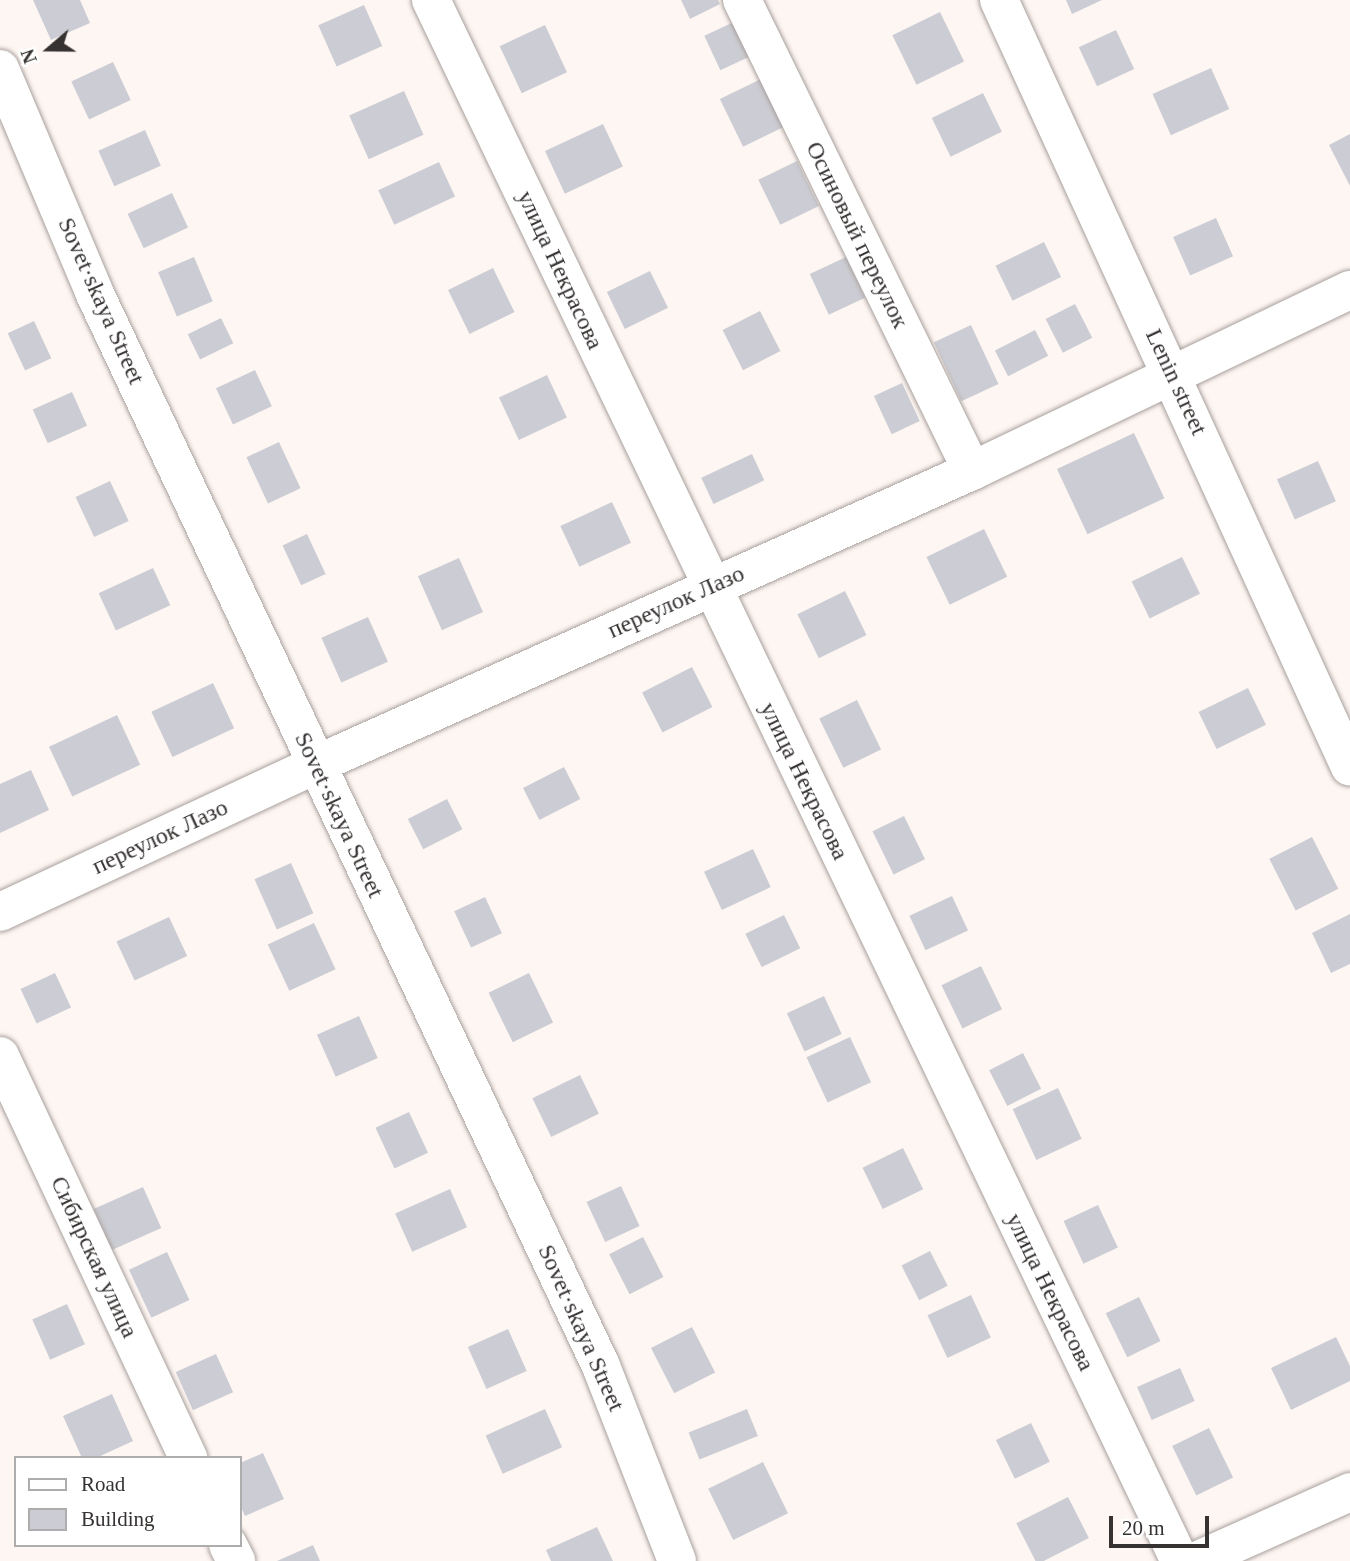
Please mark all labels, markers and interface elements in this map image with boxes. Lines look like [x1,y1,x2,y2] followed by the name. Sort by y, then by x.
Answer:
[14,14,84,84] north arrow
[17,46,41,66] text: N
[799,137,915,333] street label: Осиновый переулок
[511,186,609,354] street label: улица Некрасова
[51,213,151,389] street label: Sovet·skaya Street
[1139,324,1213,440] street label: Lenin street
[603,559,749,645] street label: переулок Лазо
[753,697,855,865] street label: улица Некрасова
[288,728,390,902] street label: Sovet·skaya Street
[88,793,232,881] street label: переулок Лазо
[44,1172,144,1342] street label: Сибирская улица
[999,1208,1101,1376] street label: улица Некрасова
[531,1240,631,1416] street label: Sovet·skaya Street
[14,1456,242,1547] legend
[81,1472,125,1496] text: Road
[1112,1502,1212,1546] scale bar
[81,1507,155,1531] text: Building
[1122,1516,1165,1540] text: 20 m

